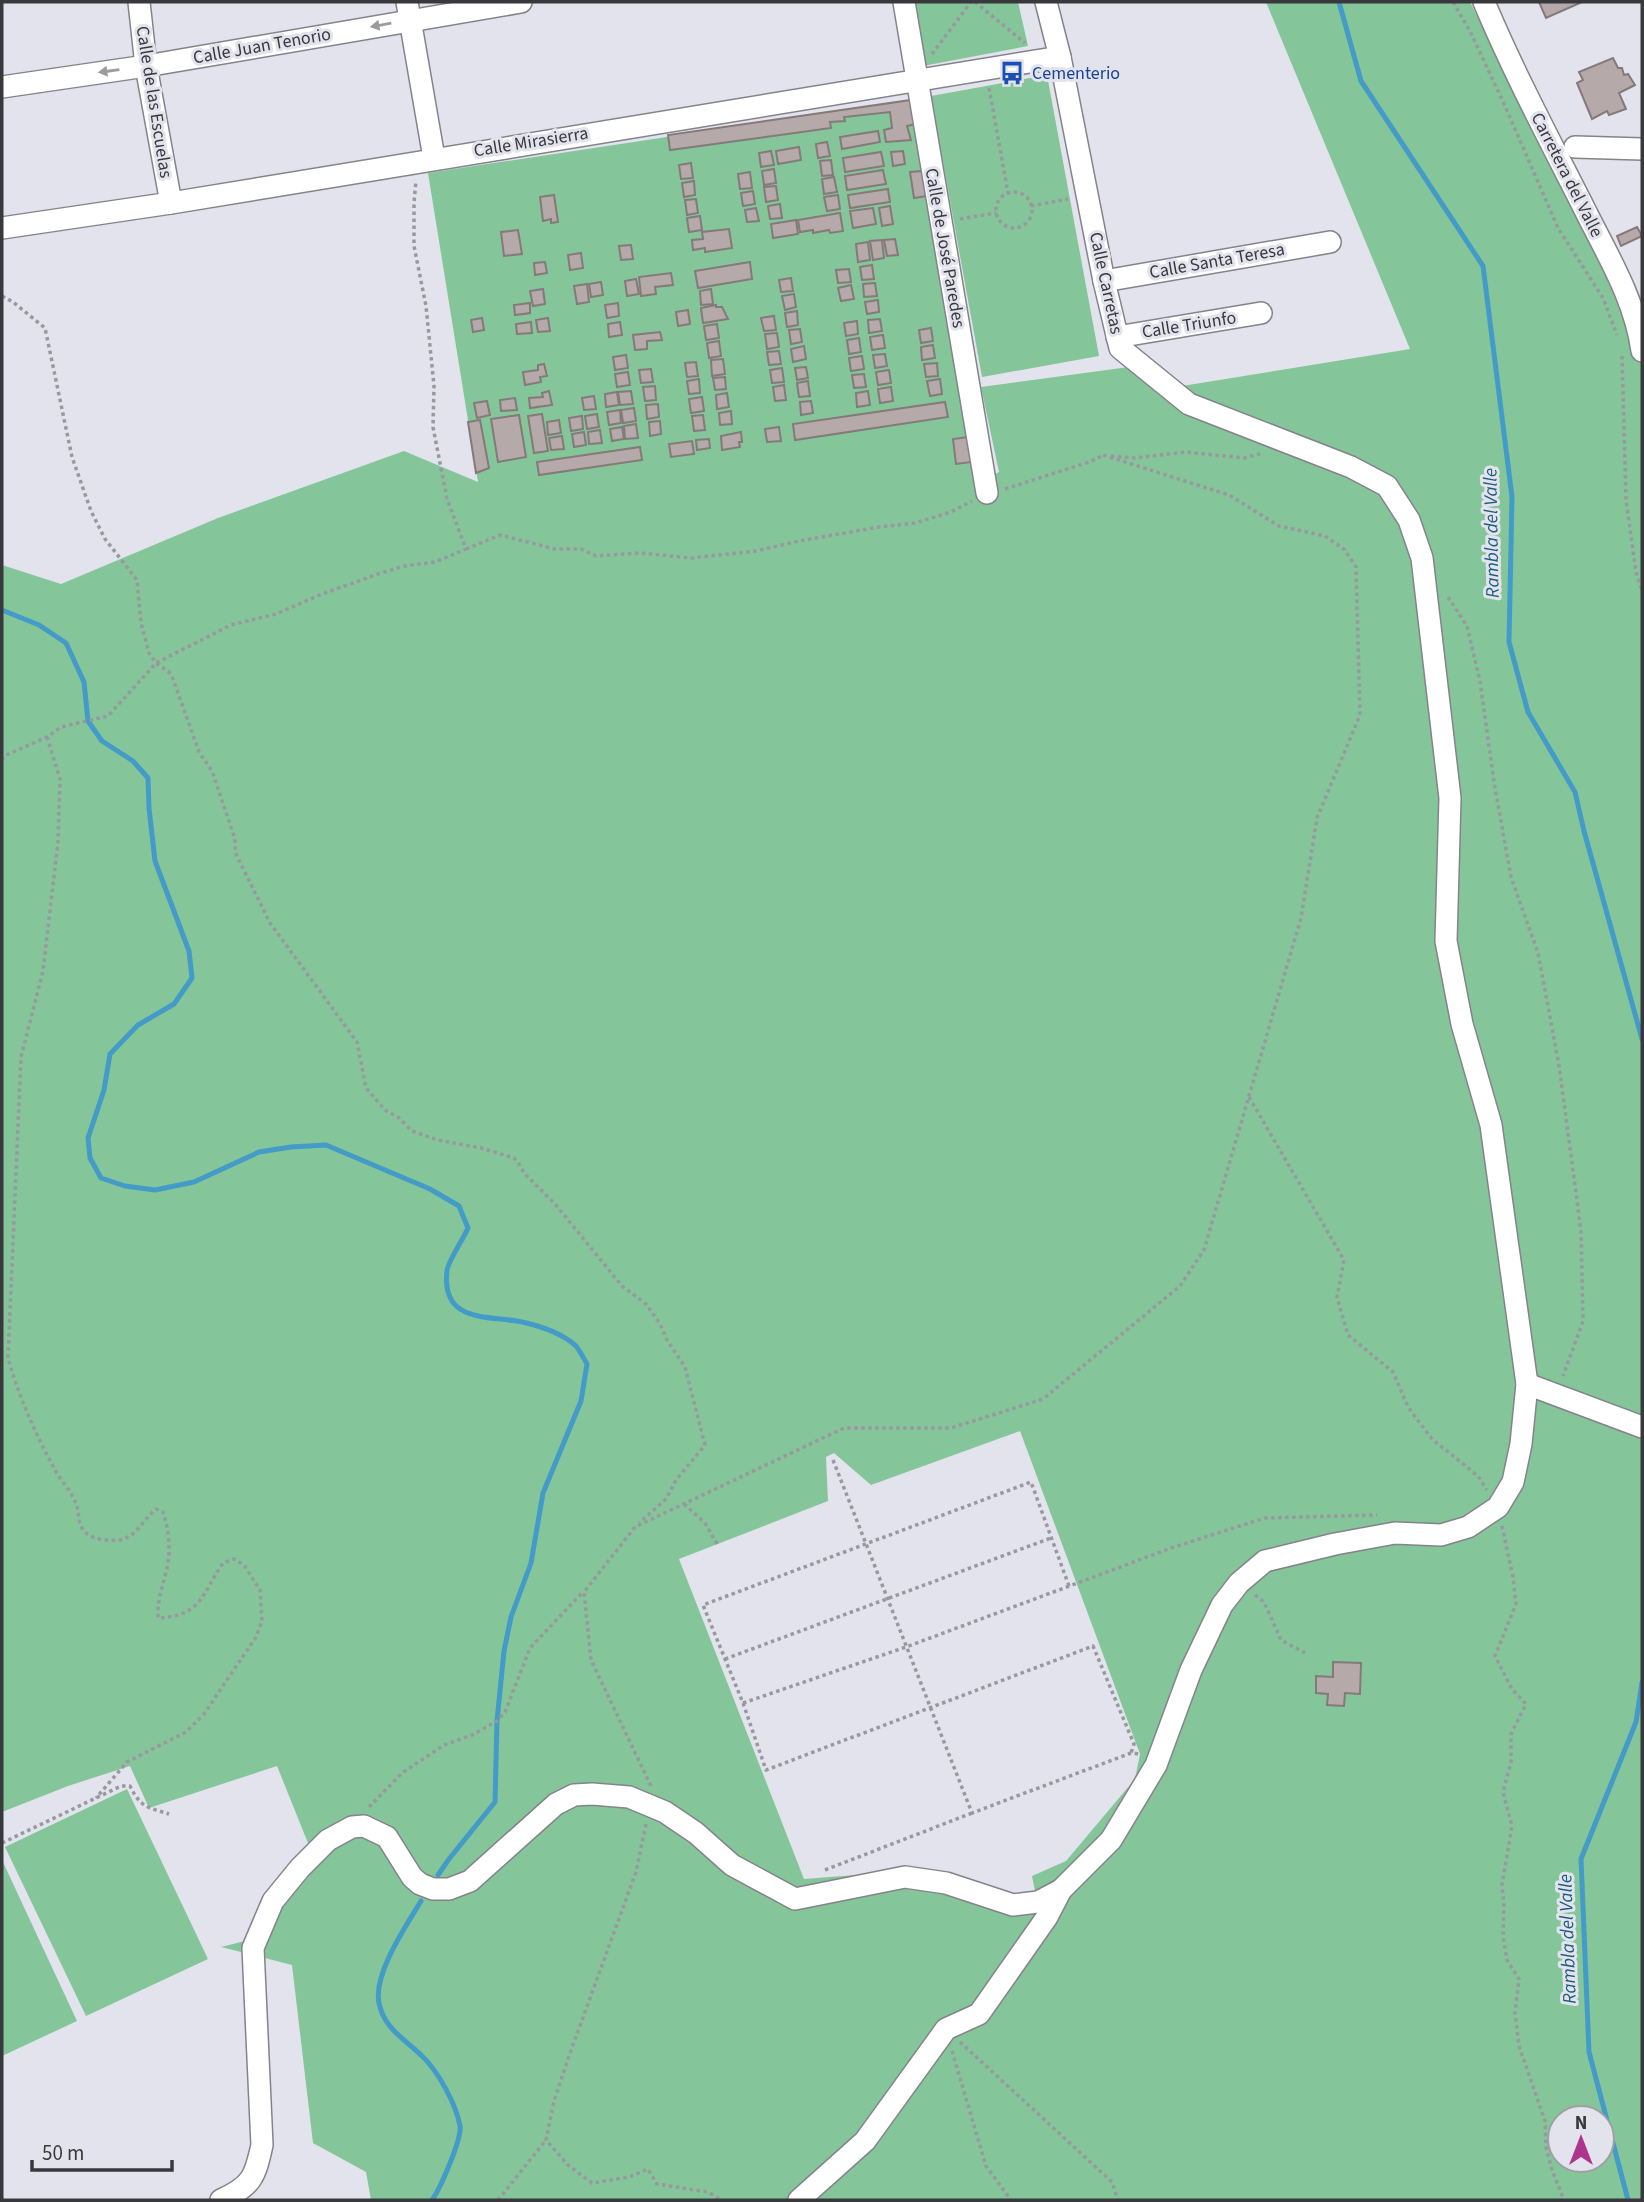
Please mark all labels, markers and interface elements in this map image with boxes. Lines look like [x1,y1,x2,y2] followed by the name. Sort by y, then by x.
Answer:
[370,20,392,31] one-way arrow
[191,22,333,70] street label: Calle Juan Tenorio
[130,24,178,180] street label: Calle de las Escuelas
[998,59,1026,87] bus stop icon: Cementerio
[1032,61,1120,86] place label: Cementerio
[97,66,119,77] one-way arrow
[1525,108,1609,242] street label: Carretera del Valle
[472,121,590,163] street label: Calle Mirasierra
[919,166,971,330] street label: Calle de José Paredes
[1083,230,1129,336] street label: Calle Carretas
[1147,237,1287,285] street label: Calle Santa Teresa
[1140,305,1238,345] street label: Calle Triunfo
[1477,468,1507,598] water label: Rambla del Valle
[1552,1874,1584,2004] water label: Rambla del Valle
[1546,2104,1616,2174] north arrow
[1575,2110,1587,2137] text: N
[32,2128,172,2172] scale bar
[42,2138,84,2168] text: 50 m

